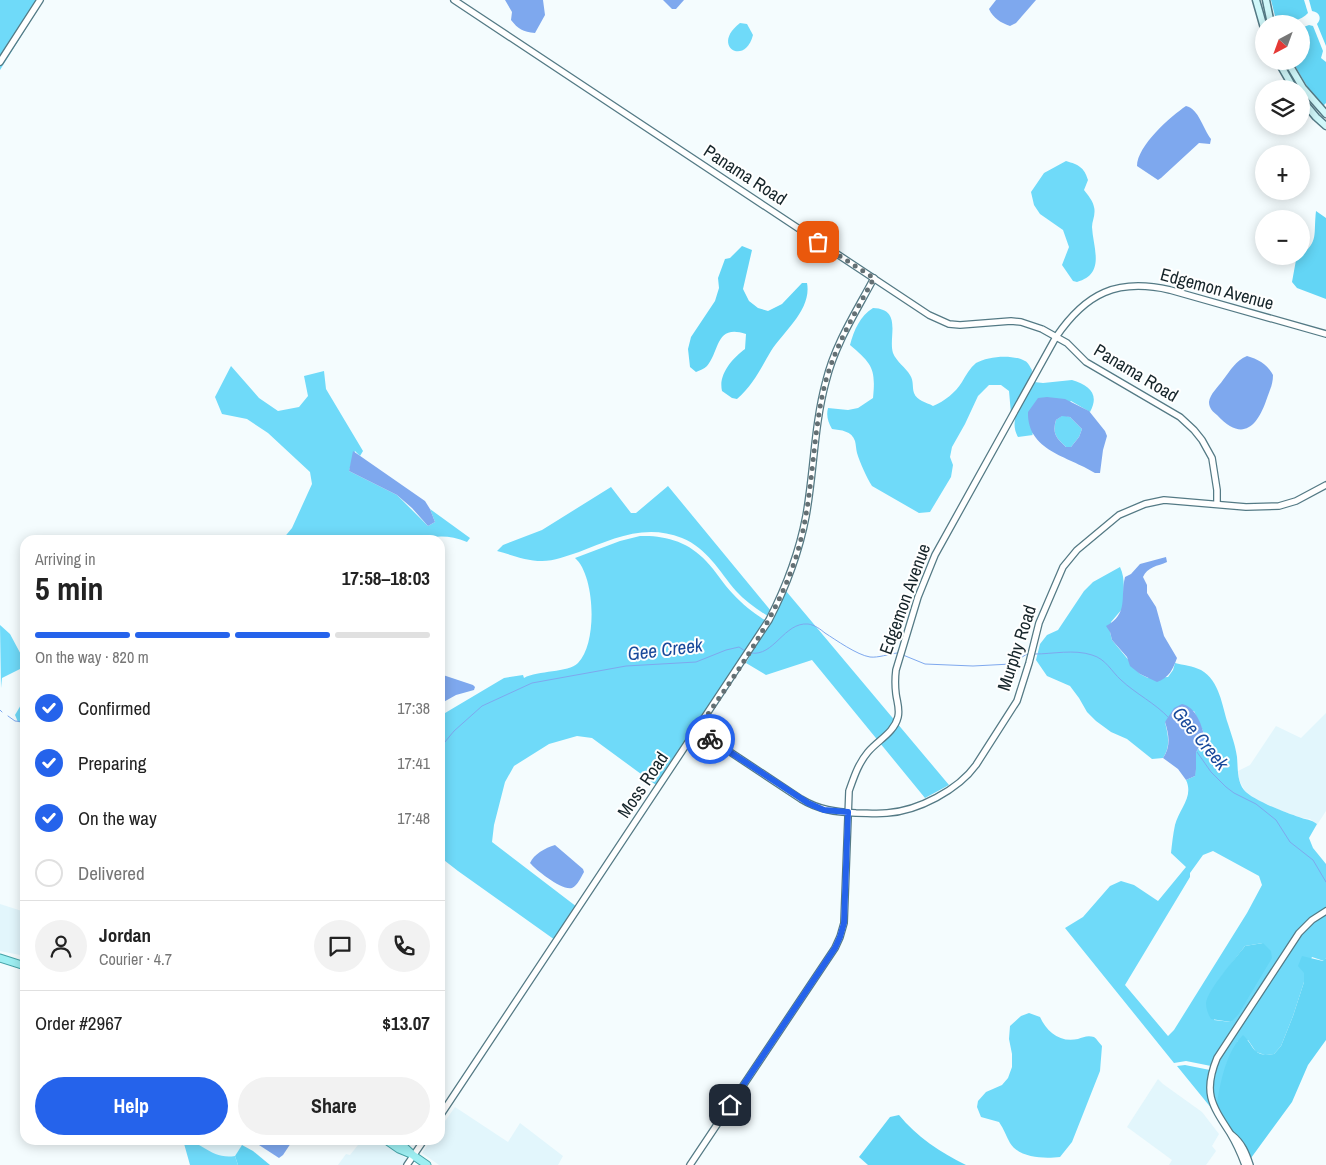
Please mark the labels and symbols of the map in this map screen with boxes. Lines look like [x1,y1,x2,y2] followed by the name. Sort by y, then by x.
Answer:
[1255,15,1310,70] north arrow
[699,138,792,211] street label: Panama Road
[797,221,839,263] pin
[1158,261,1277,316] street label: Edgemon Avenue
[1089,338,1183,408] street label: Panama Road
[873,540,936,658] street label: Edgemon Avenue
[991,602,1042,694] street label: Murphy Road
[626,631,705,666] water label: Gee Creek
[1167,701,1236,776] water label: Gee Creek
[685,714,735,764] courier
[611,747,674,823] street label: Moss Road
[709,1084,751,1126] pin

